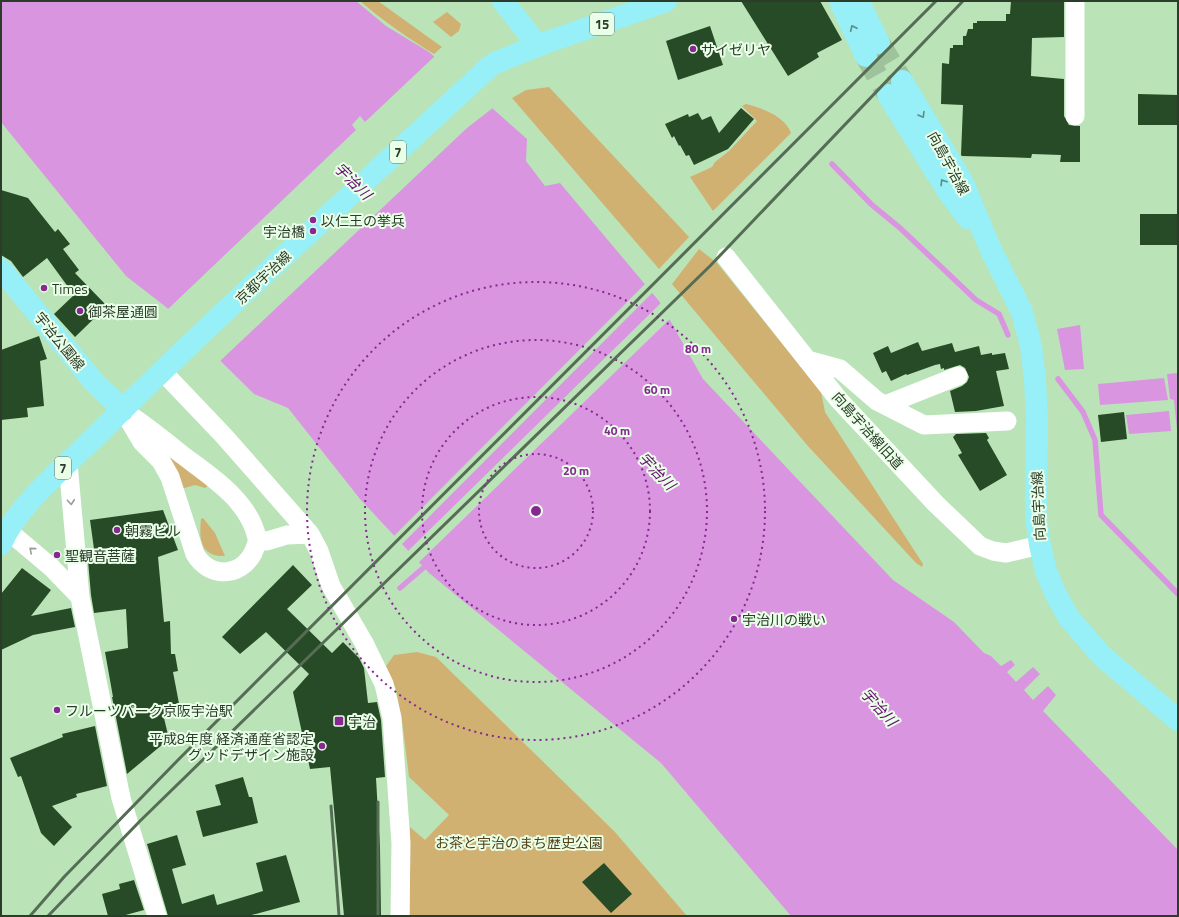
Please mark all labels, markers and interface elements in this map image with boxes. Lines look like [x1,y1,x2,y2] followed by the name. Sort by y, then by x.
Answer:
[590,13,614,35] road number: 15
[850,25,858,33] one-way arrow
[701,39,771,60] place label: サイゼリヤ
[688,44,698,54] marker: サイゼリヤ
[917,111,925,118] one-way arrow
[923,127,975,199] street label: 向島宇治線
[390,141,406,163] road number: 7
[329,157,378,206] water label: 宇治川
[940,179,948,186] one-way arrow
[321,210,405,231] place label: 以仁王の挙兵
[308,215,318,225] marker: 以仁王の挙兵
[263,221,305,242] place label: 宇治橋
[308,226,318,236] marker: 宇治橋
[230,245,296,309] street label: 京都宇治線
[52,278,88,299] place label: Times
[39,283,49,293] marker: Times
[88,301,158,322] place label: 御茶屋通圓
[75,306,85,316] marker: 御茶屋通圓
[30,307,90,375] street label: 宇治公園線
[685,339,711,358] text: 80 m
[644,380,670,399] text: 60 m
[827,387,909,473] street label: 向島宇治線旧道
[604,421,630,440] text: 40 m
[633,447,682,497] water label: 宇治川
[55,457,71,479] road number: 7
[563,461,589,480] text: 20 m
[1026,470,1050,542] street label: 向島宇治線
[67,499,76,505] one-way arrow
[529,504,543,518] centre of rings
[125,520,181,541] place label: 朝霧ビル
[112,525,122,535] marker: 朝霧ビル
[65,545,135,566] place label: 聖観音菩薩
[29,548,37,555] one-way arrow
[52,550,62,560] marker: 聖観音菩薩
[742,609,826,630] place label: 宇治川の戦い
[729,614,739,624] marker: 宇治川の戦い
[855,683,904,733] water label: 宇治川
[65,700,233,721] place label: フルーツパーク京阪宇治駅
[52,705,62,715] marker: フルーツパーク京阪宇治駅
[348,711,376,732] place label: 宇治
[333,715,345,727] marker: 宇治
[149,728,314,765] place label: 平成8年度 経済通産省認定 グッドデザイン施設
[317,741,327,751] marker: 平成8年度 経済通産省認定 グッドデザイン施設
[435,832,603,853] park label: お茶と宇治のまち歴史公園

